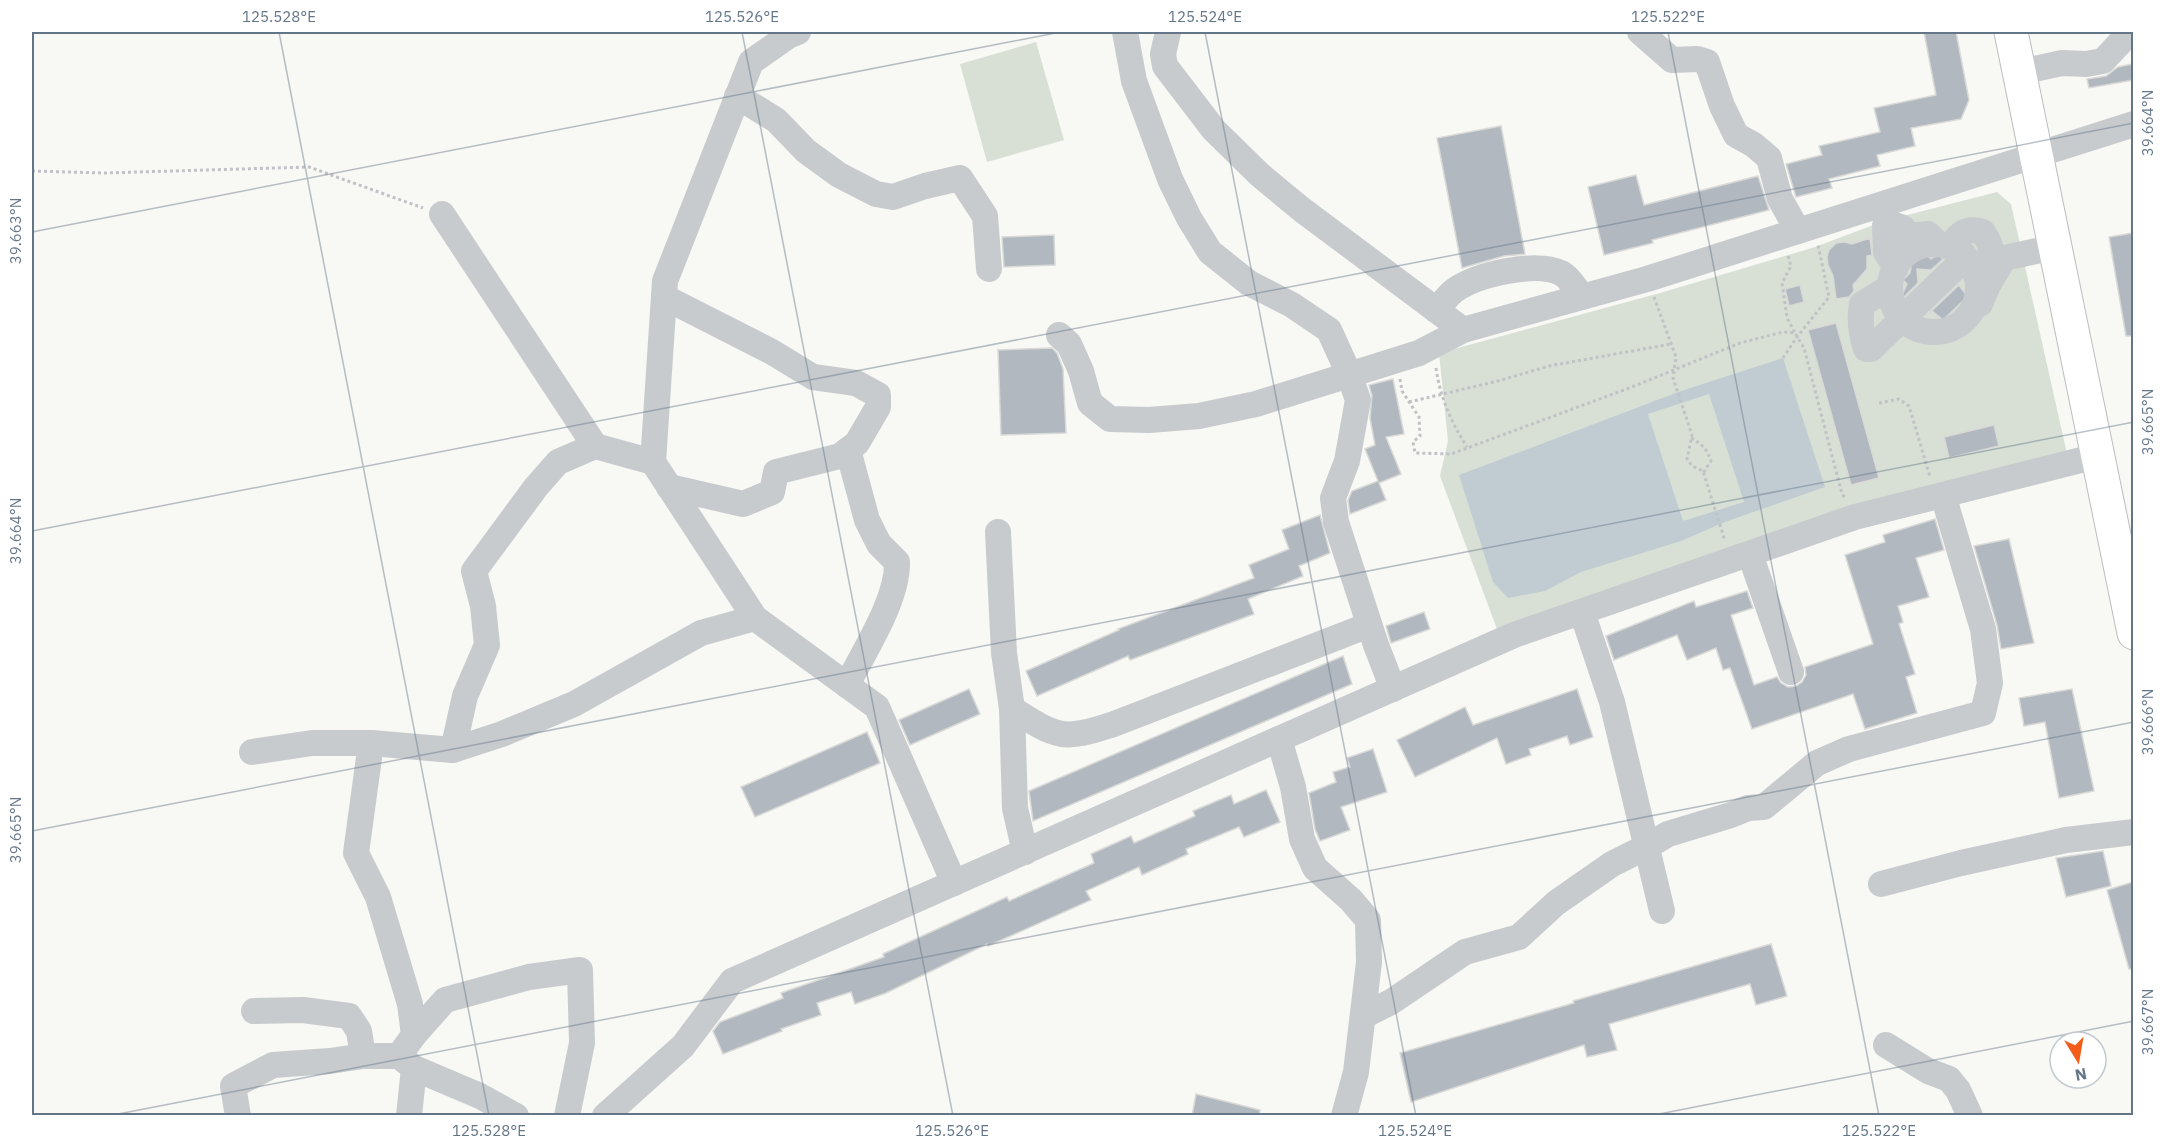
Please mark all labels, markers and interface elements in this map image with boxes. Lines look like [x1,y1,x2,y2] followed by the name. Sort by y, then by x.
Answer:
[242,7,316,26] text: 125.528°E
[705,7,779,26] text: 125.526°E
[1168,7,1242,26] text: 125.524°E
[1631,7,1705,26] text: 125.522°E
[2138,90,2157,156] text: 39.664°N
[6,198,25,264] text: 39.663°N
[2138,389,2157,455] text: 39.665°N
[6,498,25,564] text: 39.664°N
[2138,689,2157,755] text: 39.666°N
[6,797,25,863] text: 39.665°N
[2138,989,2157,1055] text: 39.667°N
[2048,1030,2108,1090] north arrow
[2073,1064,2088,1086] text: N
[452,1121,526,1140] text: 125.528°E
[915,1121,989,1140] text: 125.526°E
[1378,1121,1452,1140] text: 125.524°E
[1842,1121,1916,1140] text: 125.522°E

